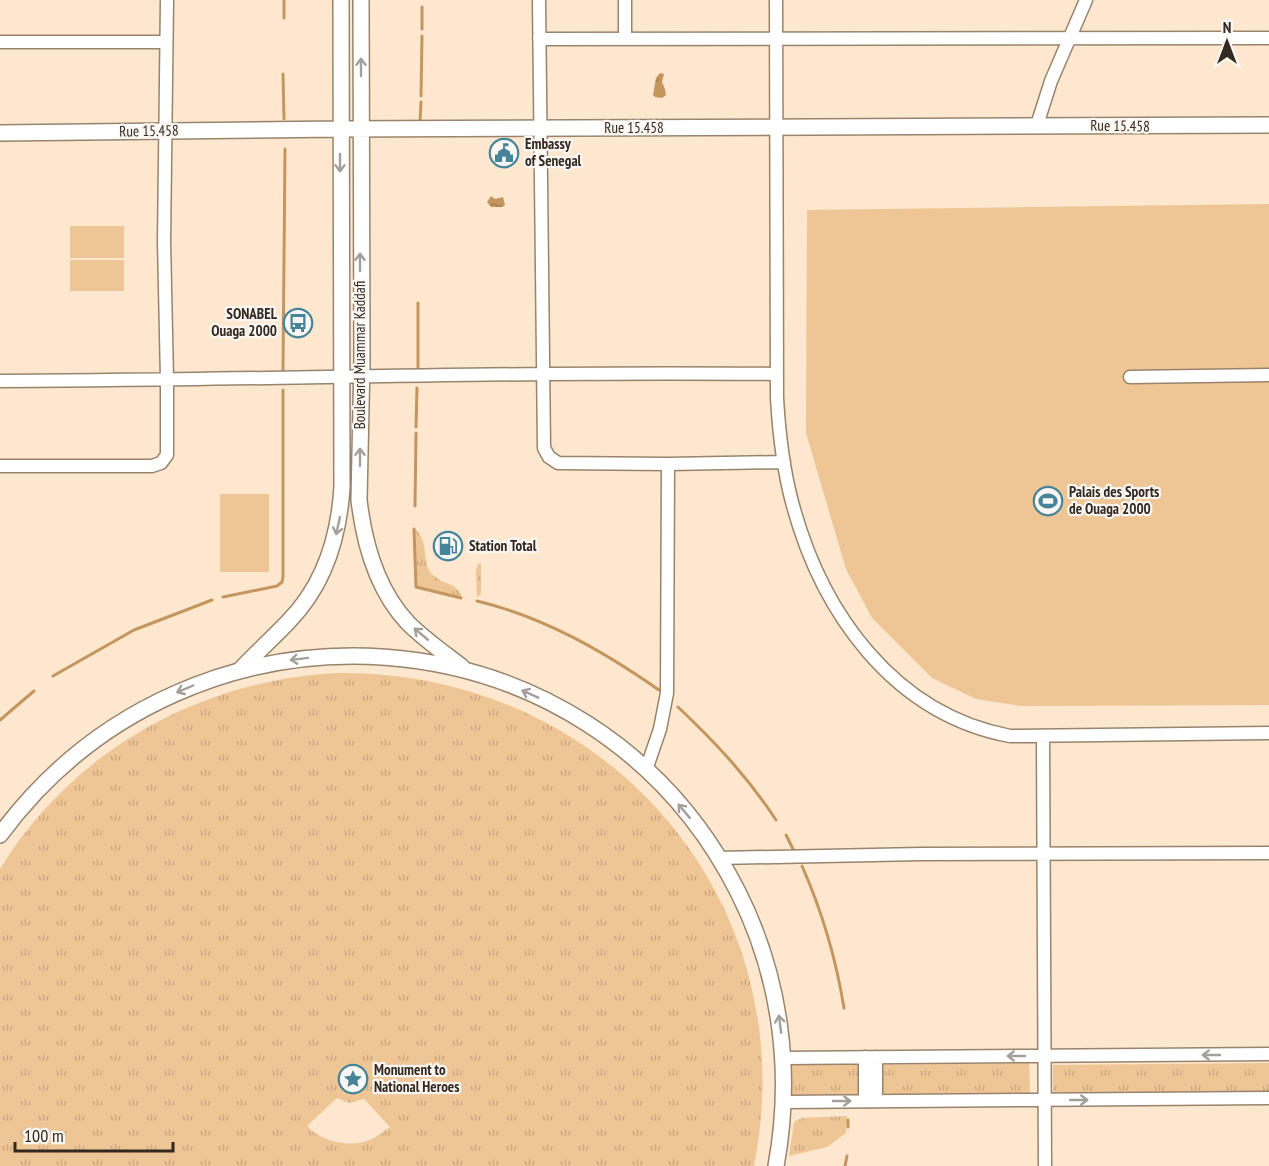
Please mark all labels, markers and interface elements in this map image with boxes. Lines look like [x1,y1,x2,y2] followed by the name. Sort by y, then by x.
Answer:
[1197,12,1257,72] north arrow
[1223,17,1231,37] text: N
[355,57,367,77] one-way arrow
[1090,115,1150,136] street label: Rue 15.458
[604,118,664,137] street label: Rue 15.458
[119,120,179,141] street label: Rue 15.458
[525,134,582,170] place label: Embassy of Senegal
[488,137,520,169] public building icon: Embassy of Senegal
[335,153,346,173] one-way arrow
[354,252,366,272] one-way arrow
[350,281,369,429] street label: Boulevard Muammar Kaddafi
[211,304,278,340] place label: SONABEL Ouaga 2000
[282,307,314,339] bus stop icon: SONABEL Ouaga 2000
[354,447,366,467] one-way arrow
[1069,482,1159,518] place label: Palais des Sports de Ouaga 2000
[1032,485,1064,517] sports icon: Palais des Sports de Ouaga 2000
[331,516,343,535] one-way arrow
[432,530,464,562] fuel station icon: Station Total
[469,536,537,555] place label: Station Total
[414,627,429,641] one-way arrow
[290,653,309,664] one-way arrow
[176,684,195,695] one-way arrow
[522,687,540,699] one-way arrow
[678,803,691,819] one-way arrow
[774,1015,785,1035] one-way arrow
[1201,1049,1221,1061] one-way arrow
[1006,1050,1026,1062] one-way arrow
[374,1060,460,1096] place label: Monument to National Heroes
[337,1063,369,1095] place icon: Monument to National Heroes
[1069,1094,1089,1106] one-way arrow
[832,1095,852,1107] one-way arrow
[15,1115,172,1153] scale bar
[24,1124,64,1147] text: 100 m

